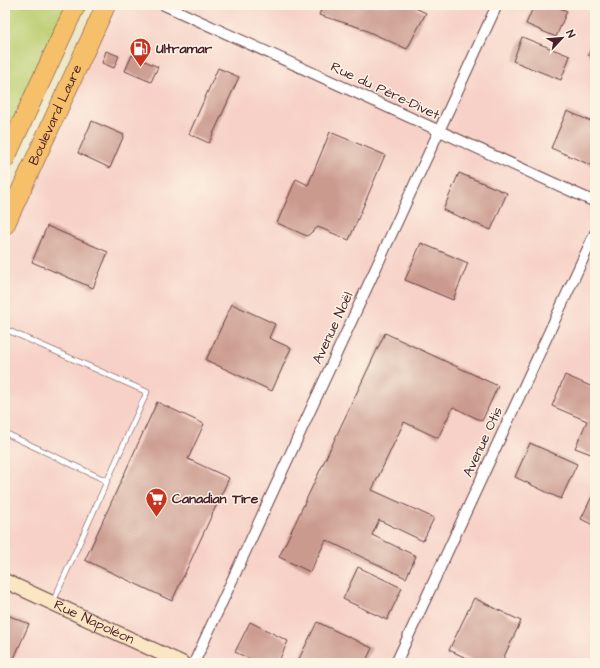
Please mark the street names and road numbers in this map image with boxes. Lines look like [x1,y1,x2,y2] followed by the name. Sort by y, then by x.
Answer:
[327,57,443,125] street label: Rue du Père-Divet
[24,61,87,169] street label: Boulevard Laure
[308,289,358,367] street label: Avenue Noël
[458,404,508,480] street label: Avenue Otis
[50,595,137,649] street label: Rue Napoléon

